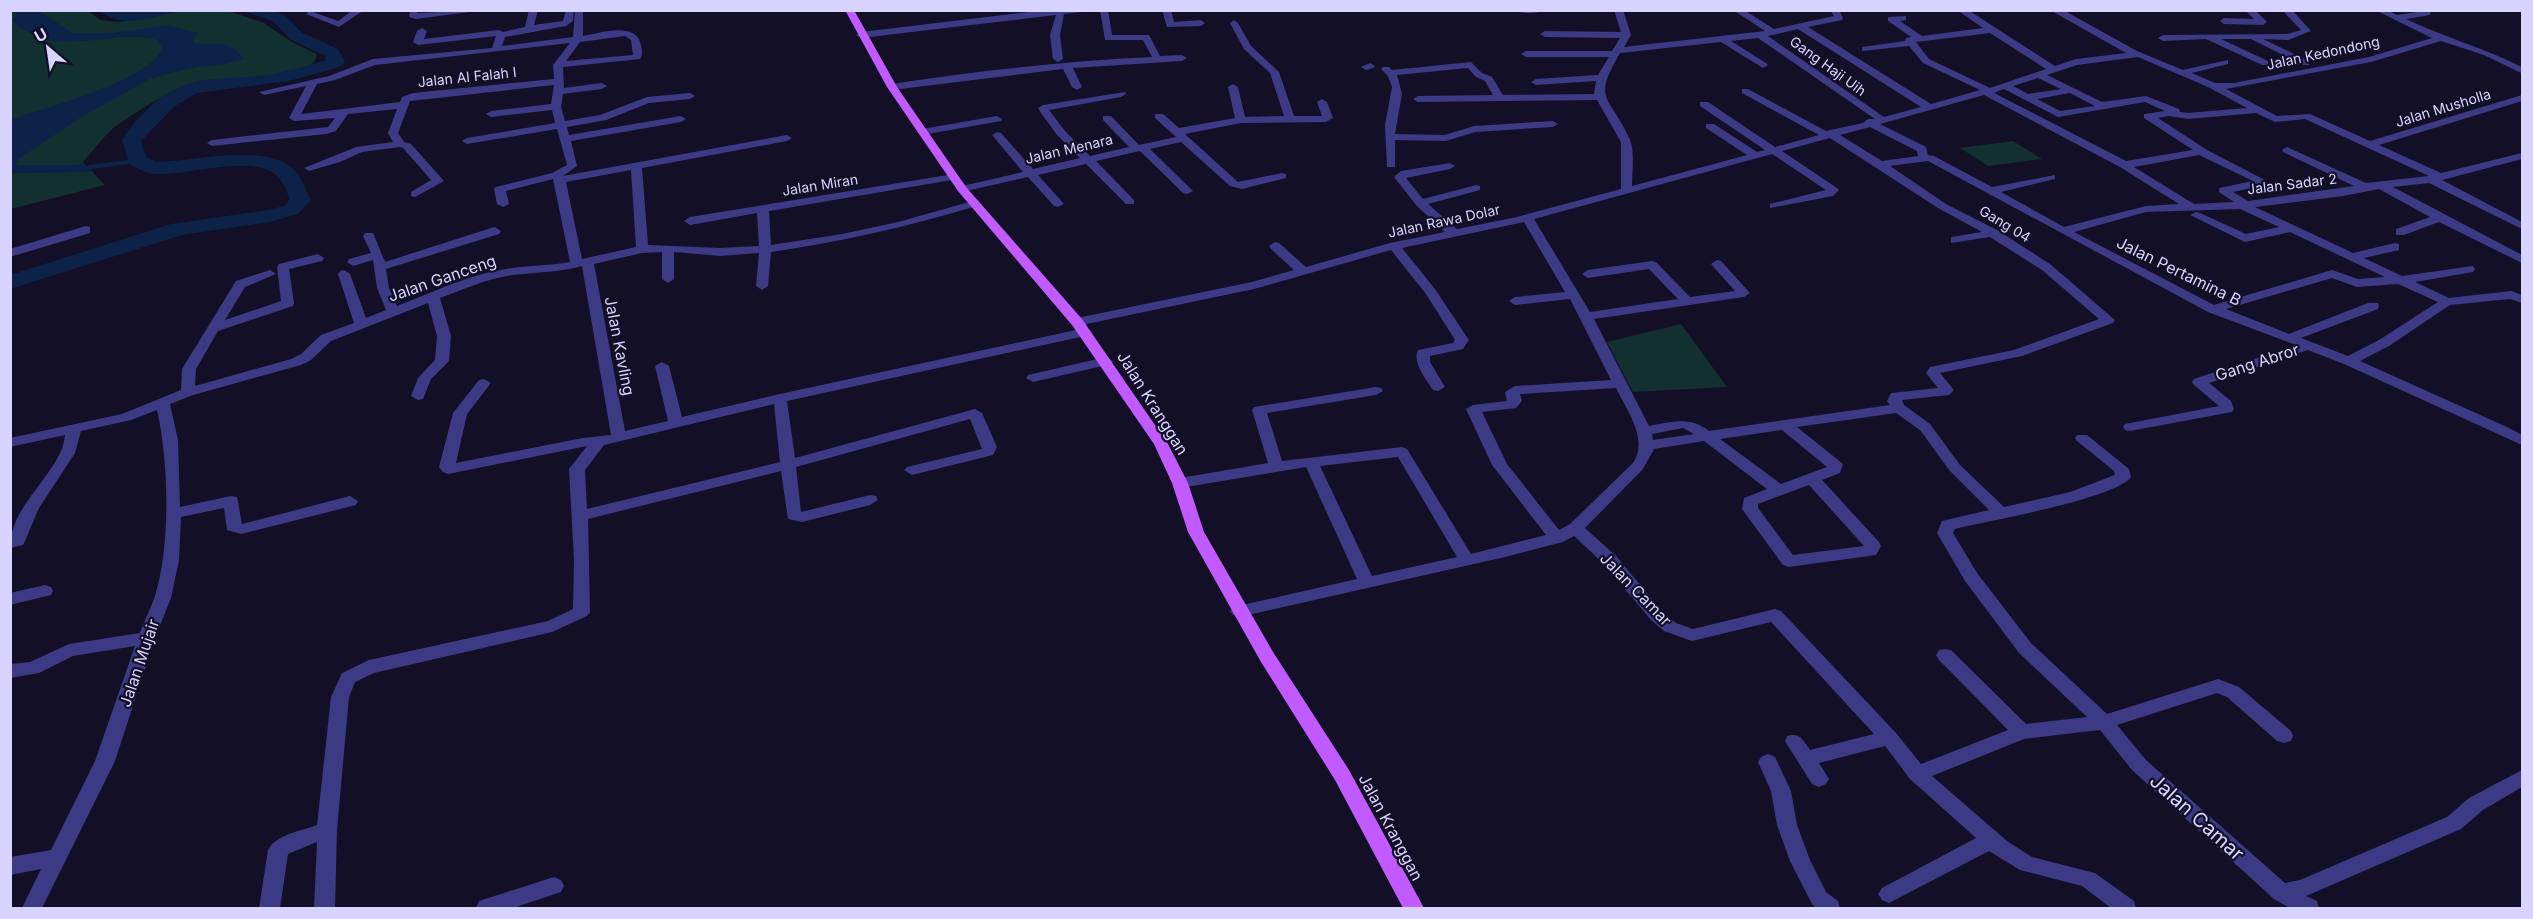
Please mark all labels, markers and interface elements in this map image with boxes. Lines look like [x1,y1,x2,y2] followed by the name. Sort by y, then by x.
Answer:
[18,18,78,78] north arrow
[31,23,51,46] text: U
[1787,32,1870,99] street label: Gang Haji Uih
[2265,32,2381,73] street label: Jalan Kedondong
[417,63,517,90] street label: Jalan Al Falah I
[2393,85,2493,130] street label: Jalan Musholla
[1023,130,1114,167] street label: Jalan Menara
[781,170,859,199] street label: Jalan Miran
[2246,170,2338,197] street label: Jalan Sadar 2
[1386,200,1502,241] street label: Jalan Rawa Dolar
[1976,202,2034,246] street label: Gang 04
[2113,232,2245,310] street label: Jalan Pertamina B
[385,250,499,306] street label: Jalan Ganceng
[601,295,639,397] street label: Jalan Kavling
[2213,339,2301,385] street label: Gang Abror
[1113,348,1193,458] street label: Jalan Kranggan
[1596,548,1676,630] street label: Jalan Camar
[115,616,163,710] street label: Jalan Mujair
[2145,769,2249,866] street label: Jalan Camar
[1354,770,1428,884] street label: Jalan Kranggan

